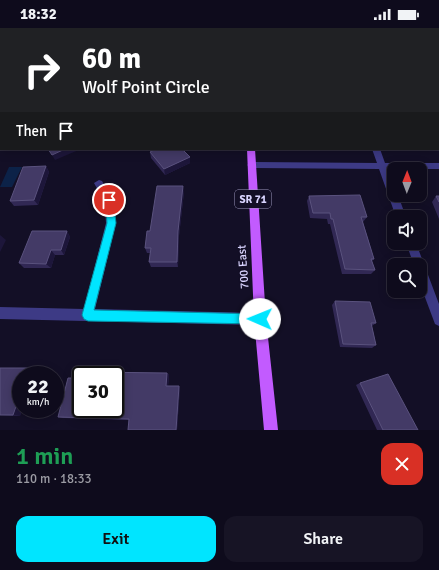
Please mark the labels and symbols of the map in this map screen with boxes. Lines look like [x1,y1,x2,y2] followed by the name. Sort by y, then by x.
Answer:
[387,162,427,202] north arrow
[92,183,126,217] pin
[235,190,271,208] road number: SR 71
[234,244,253,290] street label: 700 East
[239,298,281,340] position arrow
[72,366,124,418] speed limit sign: 30

